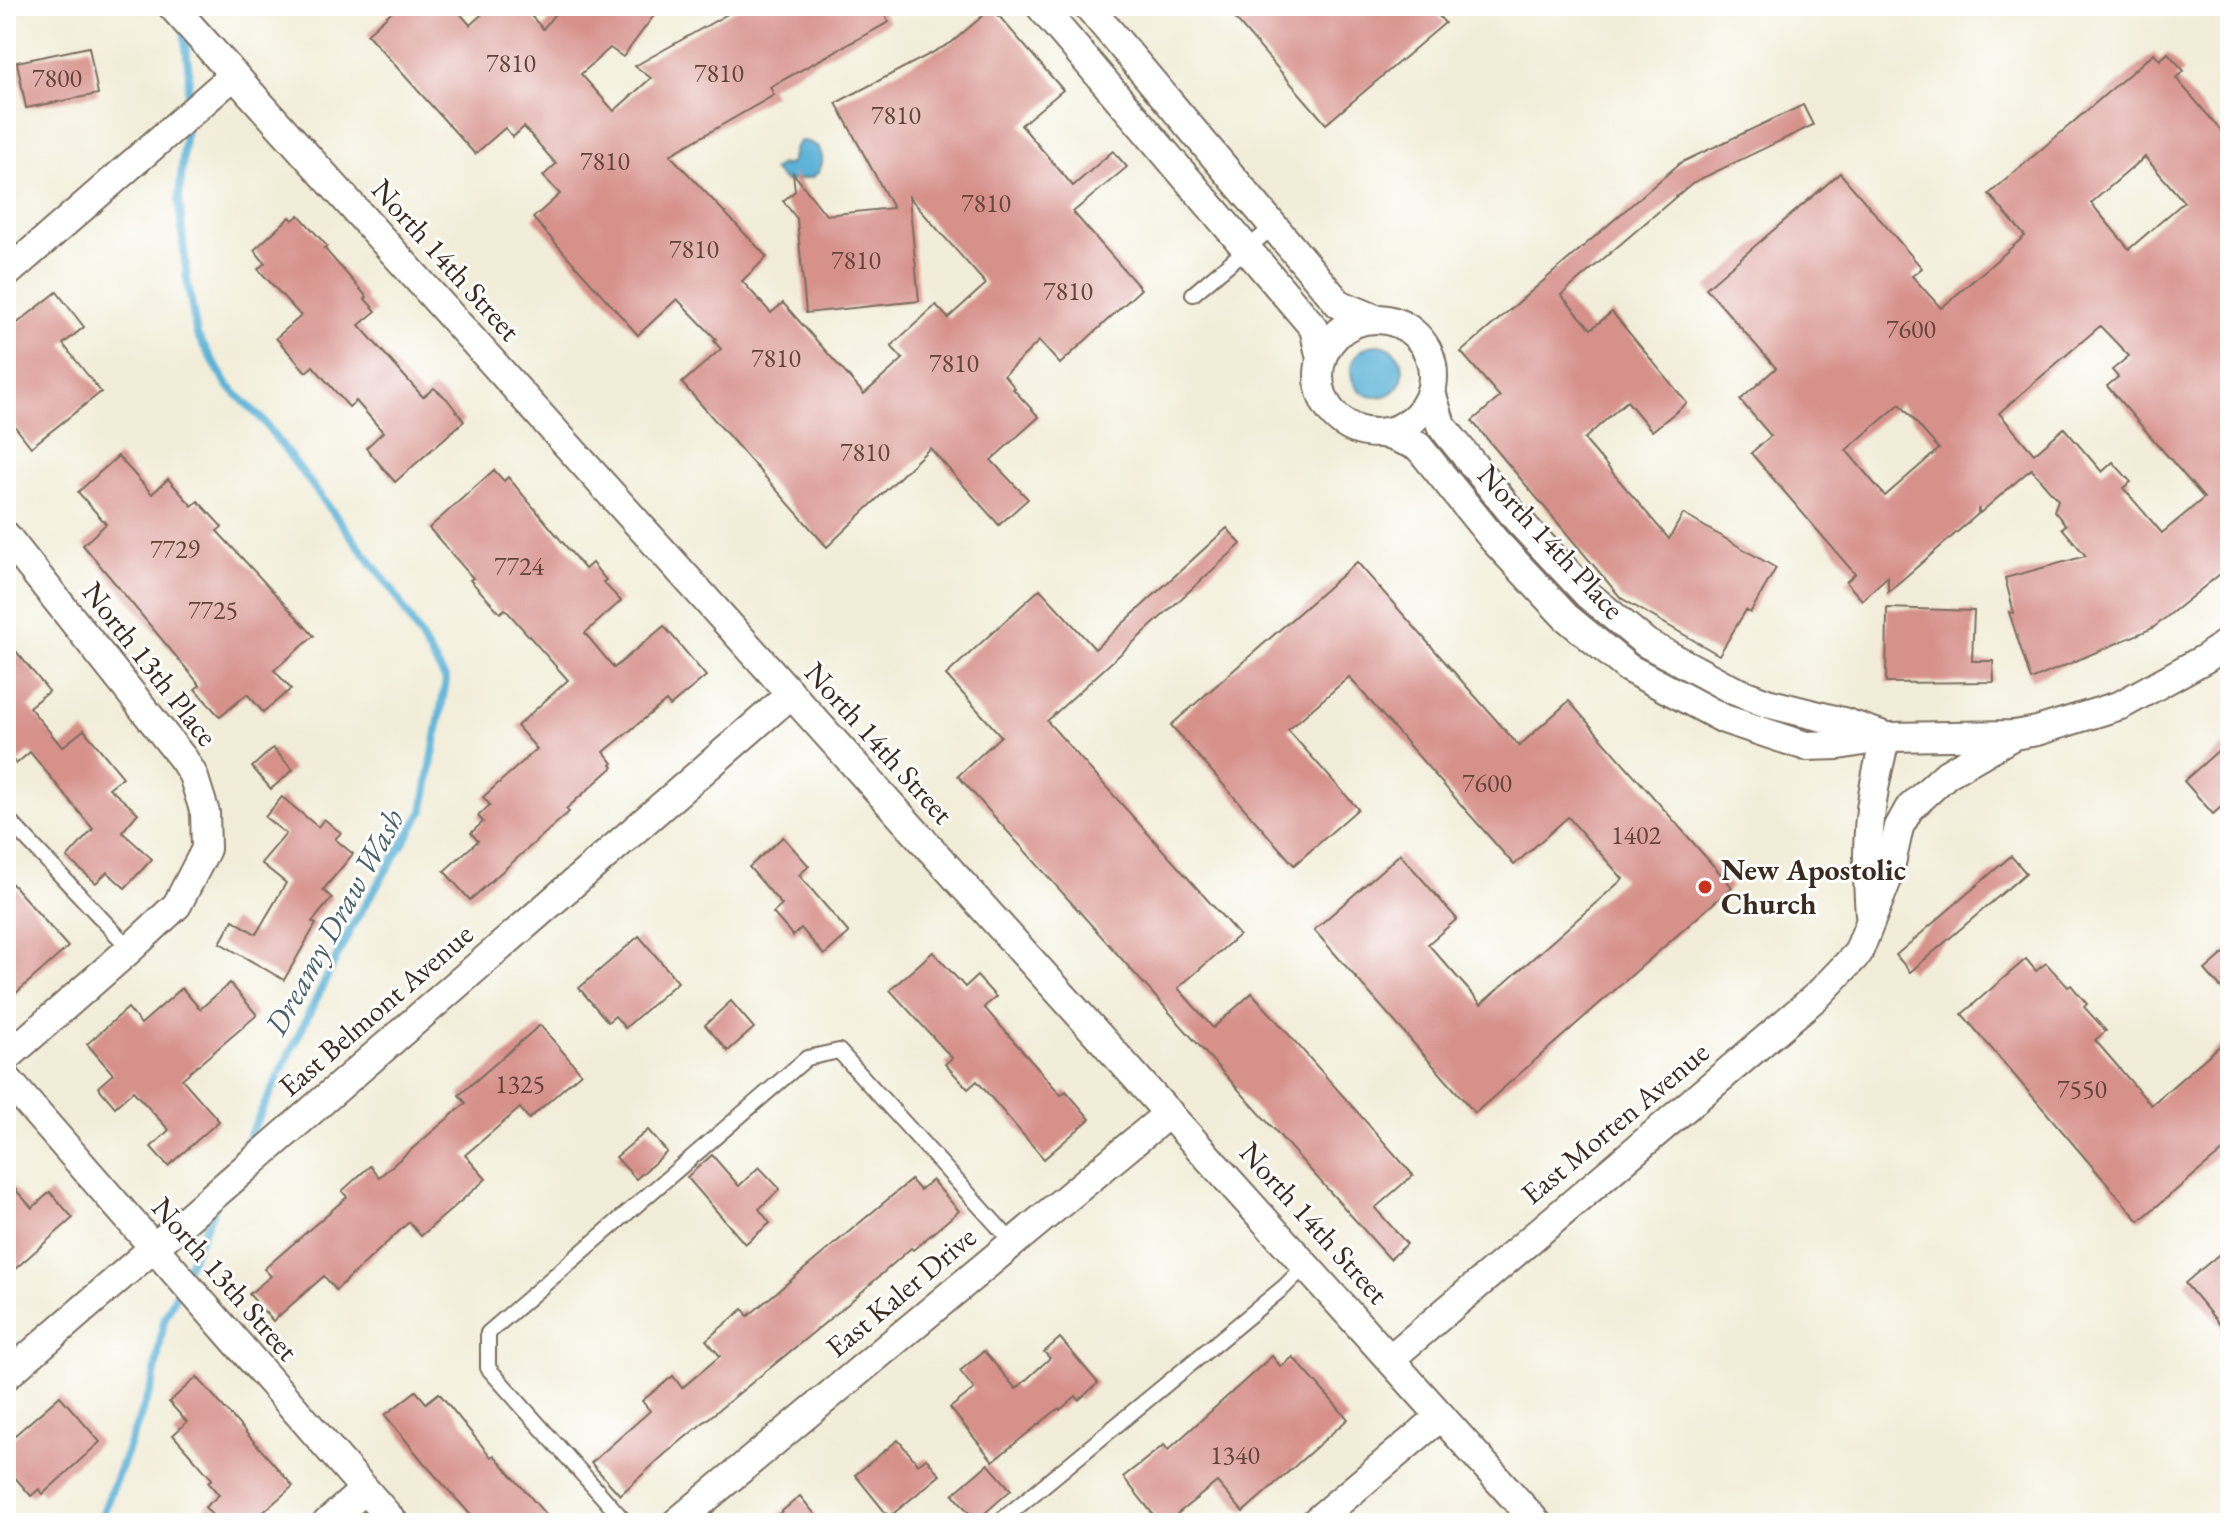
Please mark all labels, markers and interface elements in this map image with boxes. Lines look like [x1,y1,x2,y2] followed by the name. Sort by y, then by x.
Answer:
[486,46,536,80] house number: 7810
[694,56,744,90] house number: 7810
[32,61,82,95] house number: 7800
[871,98,921,132] house number: 7810
[580,144,630,178] house number: 7810
[363,170,530,349] street label: North 14th Street
[961,186,1011,220] house number: 7810
[669,232,719,266] house number: 7810
[831,243,881,277] house number: 7810
[1043,274,1093,308] house number: 7810
[1886,312,1936,346] house number: 7600
[751,341,801,375] house number: 7810
[929,346,979,380] house number: 7810
[840,435,890,469] house number: 7810
[1470,456,1633,627] street label: North 14th Place
[150,532,200,566] house number: 7729
[494,549,544,583] house number: 7724
[74,574,227,754] street label: North 13th Place
[188,593,238,627] house number: 7725
[796,653,963,832] street label: North 14th Street
[1462,766,1512,800] house number: 7600
[254,801,414,1043] water label: Dreamy Draw Wash
[1611,818,1661,852] house number: 1402
[1721,850,1906,923] place label: New Apostolic Church
[1696,878,1714,896] marker: New Apostolic Church
[270,914,481,1105] street label: East Belmont Avenue
[1513,1033,1717,1213] street label: East Morten Avenue
[495,1067,545,1101] house number: 1325
[2057,1072,2107,1106] house number: 7550
[1231,1133,1398,1312] street label: North 14th Street
[143,1188,308,1369] street label: North 13th Street
[817,1217,984,1366] street label: East Kaler Drive
[1210,1438,1260,1472] house number: 1340

